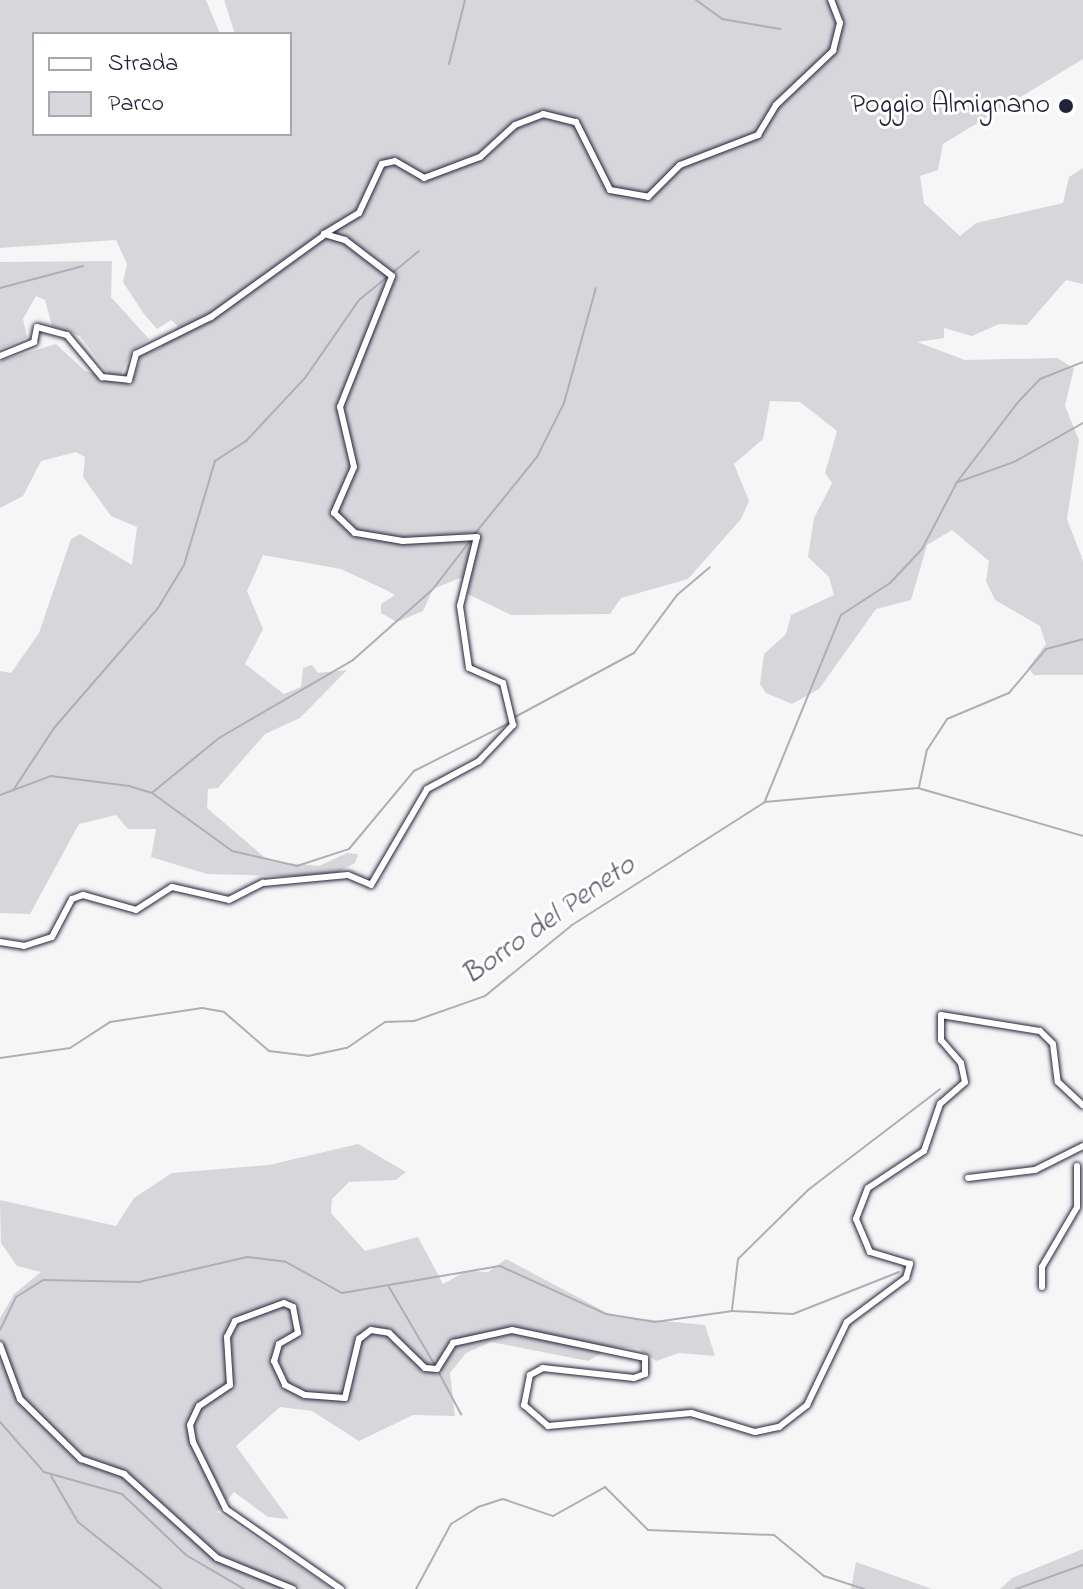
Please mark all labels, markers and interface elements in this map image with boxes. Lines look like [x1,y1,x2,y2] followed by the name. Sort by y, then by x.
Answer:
[32,32,292,136] legend
[108,47,178,82] text: Strada
[108,87,164,122] text: Parco
[851,89,1050,123] place label: Poggio Almignano
[1057,97,1075,115] marker: Poggio Almignano
[455,848,643,994] water label: Borro del Peneto

